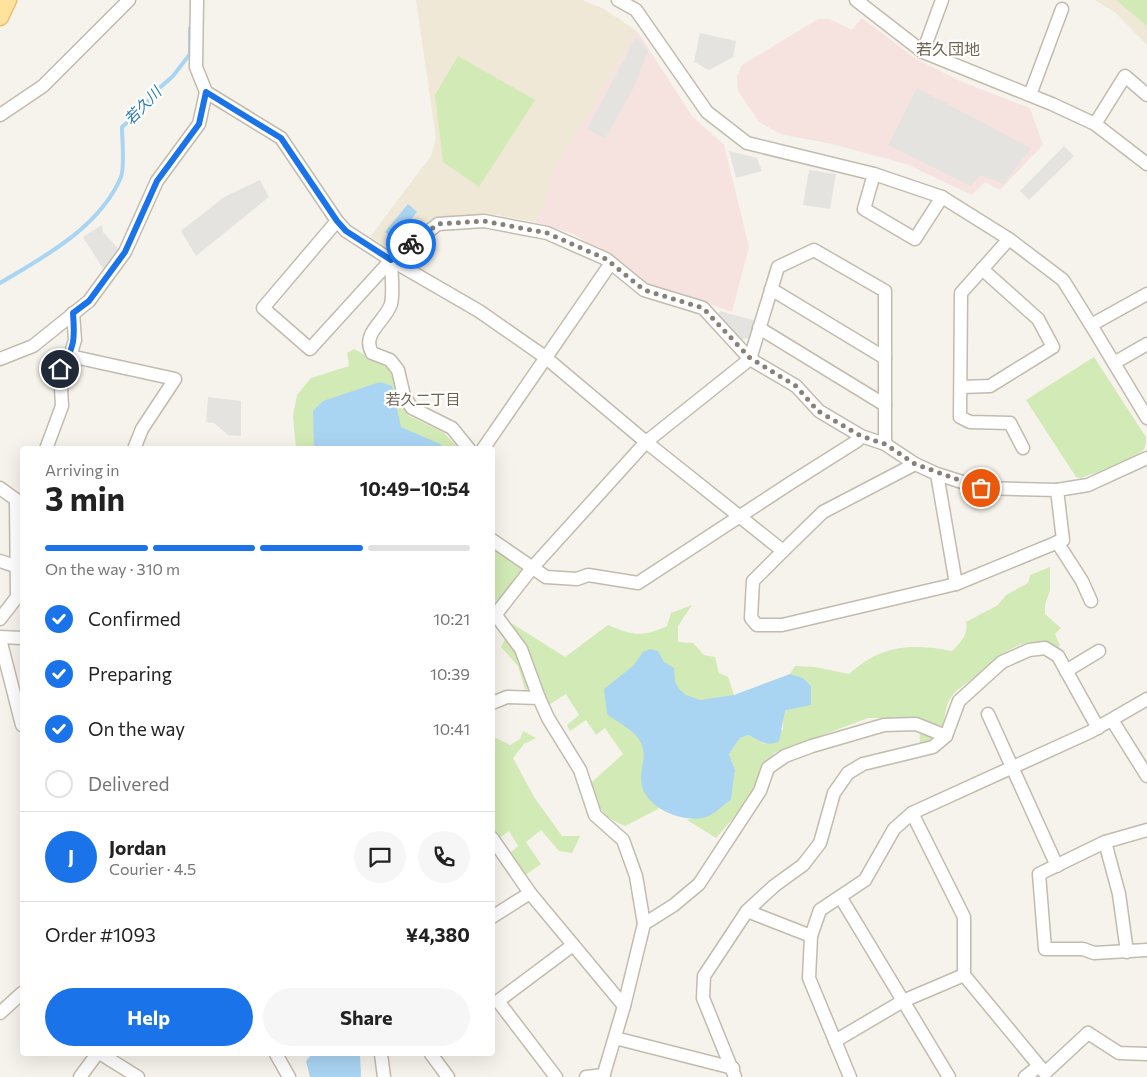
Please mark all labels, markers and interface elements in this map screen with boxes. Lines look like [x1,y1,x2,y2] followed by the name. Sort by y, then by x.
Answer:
[916,39,980,58] district label: 若久団地
[120,81,166,128] water label: 若久川
[386,219,436,269] courier
[397,230,425,258] icon: bike
[39,348,81,390] pin
[46,355,74,383] icon: home
[385,390,461,408] district label: 若久二丁目
[45,460,119,479] text: Arriving in
[960,467,1002,509] pin
[967,474,995,502] icon: bag
[360,477,470,500] text: 10:49–10:54
[45,478,125,518] text: 3 min
[45,559,180,578] text: On the way · 310 m
[45,605,73,633] icon: check
[88,607,181,630] text: Confirmed
[433,609,470,628] text: 10:21
[45,660,73,688] icon: check
[88,662,172,685] text: Preparing
[430,664,470,683] text: 10:39
[45,715,73,743] icon: check
[88,717,185,740] text: On the way
[433,719,470,738] text: 10:41
[88,772,169,795] text: Delivered
[354,831,406,883] button: chat
[418,831,470,883] button: phone
[109,836,166,859] text: Jordan
[68,845,74,868] text: J
[109,859,196,878] text: Courier · 4.5
[45,923,156,946] text: Order #1093
[406,923,470,946] text: ¥4,380
[45,988,253,1046] button: Help
[263,988,470,1046] button: Share

